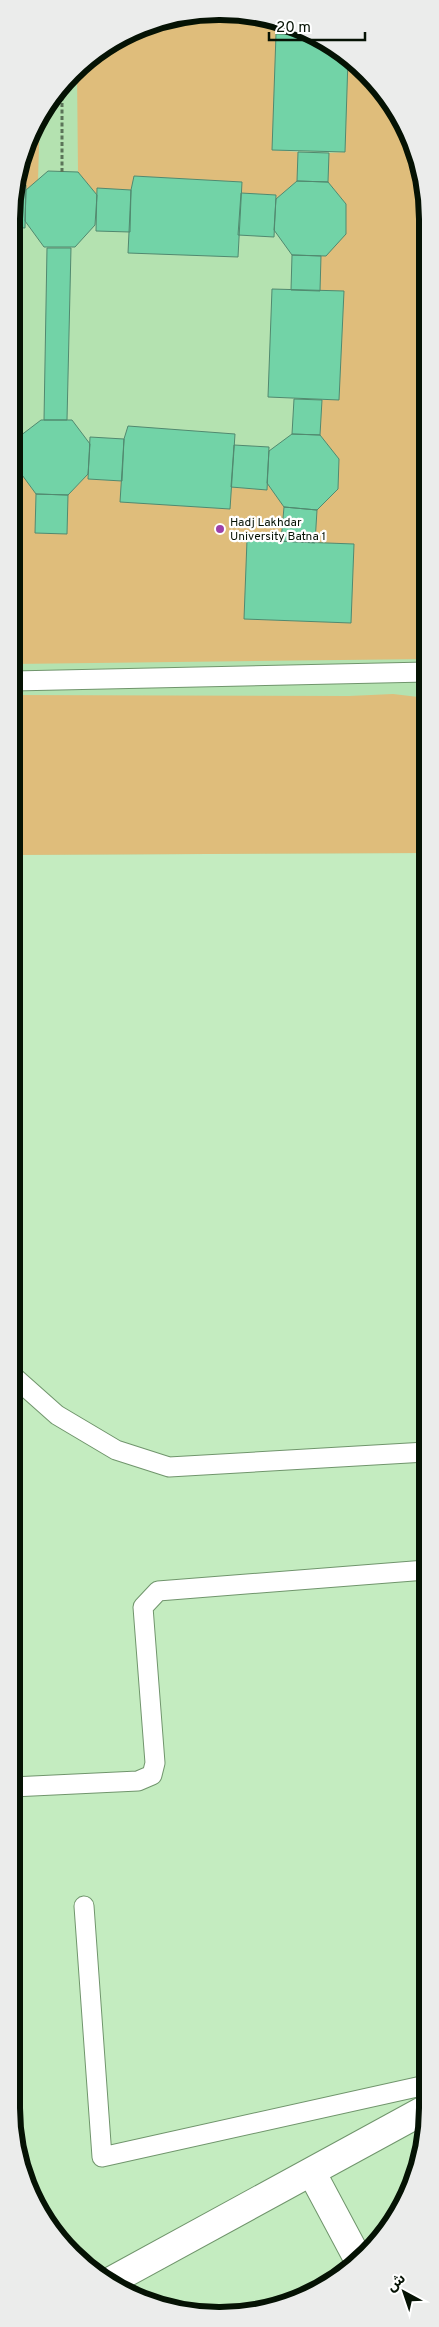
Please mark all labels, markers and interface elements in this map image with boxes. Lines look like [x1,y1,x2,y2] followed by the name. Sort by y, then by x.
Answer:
[269,10,365,42] scale bar
[276,19,311,38] text: 20 m
[230,515,326,545] place label: Hadj Lakhdar University Batna 1
[214,523,226,535] marker: Hadj Lakhdar University Batna 1
[379,2267,429,2317] north arrow
[384,2271,409,2296] text: ش

